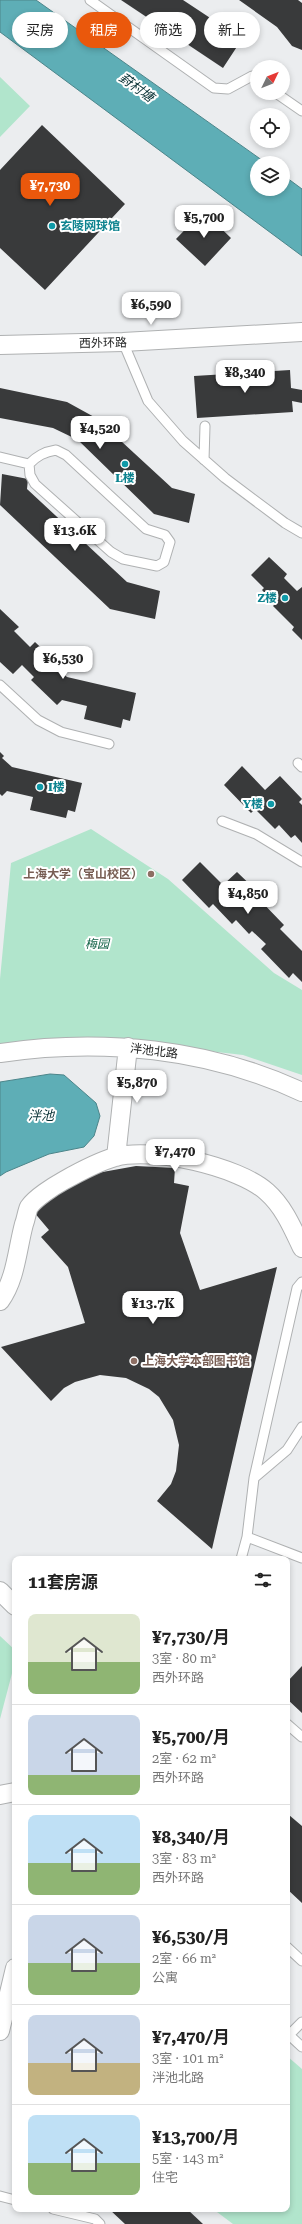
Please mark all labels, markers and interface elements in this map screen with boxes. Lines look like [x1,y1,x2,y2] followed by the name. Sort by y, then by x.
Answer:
[12,12,68,48] chip: 买房
[76,12,132,48] chip: 租房
[140,12,196,48] chip: 筛选
[204,12,260,48] chip: 新上
[250,60,290,100] north arrow
[250,60,290,196] map controls
[117,70,159,106] water label: 葑村塘
[250,108,290,148] button: locate
[250,156,290,196] button: layers
[17,173,83,207] pin: ¥7,730
[30,178,70,193] text: ¥7,730
[171,205,237,239] pin: ¥5,700
[184,210,224,225] text: ¥5,700
[60,219,120,233] place label: 玄陵网球馆
[47,221,57,231] marker: 玄陵网球馆
[118,292,184,326] pin: ¥6,590
[131,297,171,312] text: ¥6,590
[79,336,127,350] street label: 西外环路
[212,360,278,394] pin: ¥8,340
[225,365,265,380] text: ¥8,340
[67,416,133,450] pin: ¥4,520
[80,421,120,436] text: ¥4,520
[120,459,130,469] marker: L楼
[115,471,135,485] place label: L楼
[42,518,108,552] pin: ¥13.6K
[53,523,97,538] text: ¥13.6K
[257,591,277,605] place label: Z楼
[280,593,290,603] marker: Z楼
[30,646,96,680] pin: ¥6,530
[43,651,83,666] text: ¥6,530
[48,780,65,794] place label: I楼
[35,782,45,792] marker: I楼
[243,797,263,811] place label: Y楼
[266,799,276,809] marker: Y楼
[23,867,143,881] place label: 上海大学（宝山校区）
[146,869,156,879] marker: 上海大学（宝山校区）
[215,881,281,915] pin: ¥4,850
[228,886,268,901] text: ¥4,850
[85,937,111,951] park label: 梅园
[129,1041,179,1061] street label: 泮池北路
[104,1070,170,1104] pin: ¥5,870
[117,1075,157,1090] text: ¥5,870
[28,1108,56,1123] water label: 泮池
[142,1139,208,1173] pin: ¥7,470
[155,1144,195,1159] text: ¥7,470
[120,1291,186,1325] pin: ¥13.7K
[131,1296,175,1311] text: ¥13.7K
[142,1354,250,1368] place label: 上海大学本部图书馆
[129,1356,139,1366] marker: 上海大学本部图书馆
[252,1569,274,1591] icon: filters
[28,1572,98,1592] text: 11套房源
[152,1627,230,1647] text: ¥7,730/月
[60,1630,108,1678] icon: home
[152,1651,216,1666] text: 3室 · 80 m²
[152,1670,204,1685] text: 西外环路
[152,1727,230,1747] text: ¥5,700/月
[60,1731,108,1779] icon: home
[152,1751,216,1766] text: 2室 · 62 m²
[152,1770,204,1785] text: 西外环路
[152,1827,230,1847] text: ¥8,340/月
[60,1831,108,1879] icon: home
[152,1851,216,1866] text: 3室 · 83 m²
[152,1870,204,1885] text: 西外环路
[152,1927,230,1947] text: ¥6,530/月
[60,1931,108,1979] icon: home
[152,1951,216,1966] text: 2室 · 66 m²
[152,1970,178,1985] text: 公寓
[152,2027,230,2047] text: ¥7,470/月
[60,2031,108,2079] icon: home
[152,2051,223,2066] text: 3室 · 101 m²
[152,2070,204,2085] text: 泮池北路
[152,2127,240,2147] text: ¥13,700/月
[60,2131,108,2179] icon: home
[152,2151,223,2166] text: 5室 · 143 m²
[152,2170,178,2185] text: 住宅

